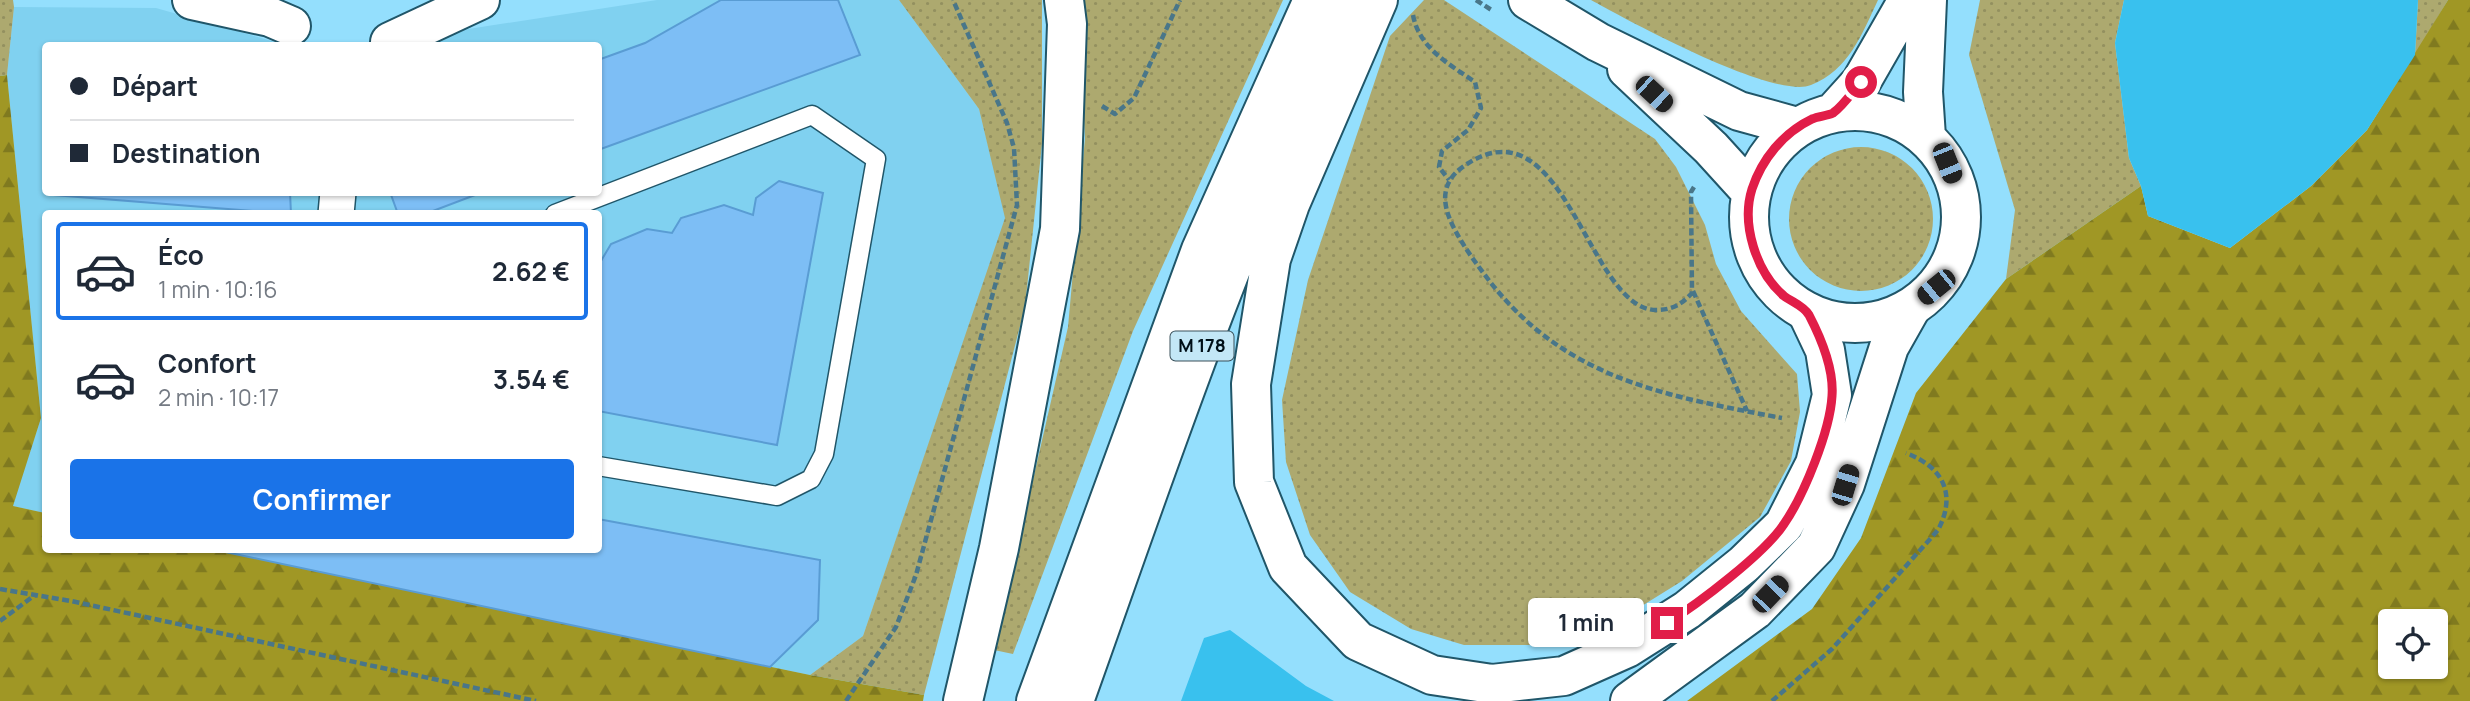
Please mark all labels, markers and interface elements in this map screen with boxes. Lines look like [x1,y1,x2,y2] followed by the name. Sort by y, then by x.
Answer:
[1845,66,1877,98] route start
[112,68,198,104] text: Départ
[1632,72,1677,116] car
[112,135,261,171] text: Destination
[1930,140,1965,186] car
[158,237,204,273] text: Éco
[74,240,137,303] icon: car
[492,253,570,289] text: 2.62 €
[1914,266,1959,308] car
[158,273,278,305] text: 1 min · 10:16
[1170,332,1234,360] road number: M 178
[158,345,257,381] text: Confort
[74,348,137,411] icon: car
[493,361,570,397] text: 3.54 €
[158,381,279,413] text: 2 min · 10:17
[70,459,574,539] button: Confirmer
[1829,462,1862,508] car
[1748,572,1793,616] car
[1527,598,1642,648] callout: 1 min
[1558,606,1614,638] text: 1 min
[1651,607,1683,639] route end
[2378,609,2448,679] map controls
[2378,609,2448,679] button: locate

